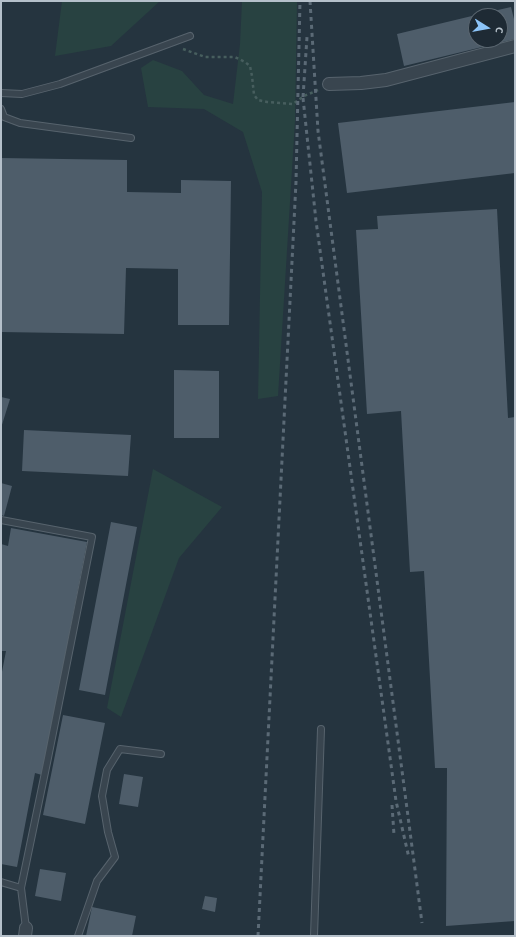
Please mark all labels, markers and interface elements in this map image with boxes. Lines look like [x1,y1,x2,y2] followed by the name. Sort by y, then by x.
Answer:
[468,8,508,48] north arrow
[493,26,505,34] text: С

